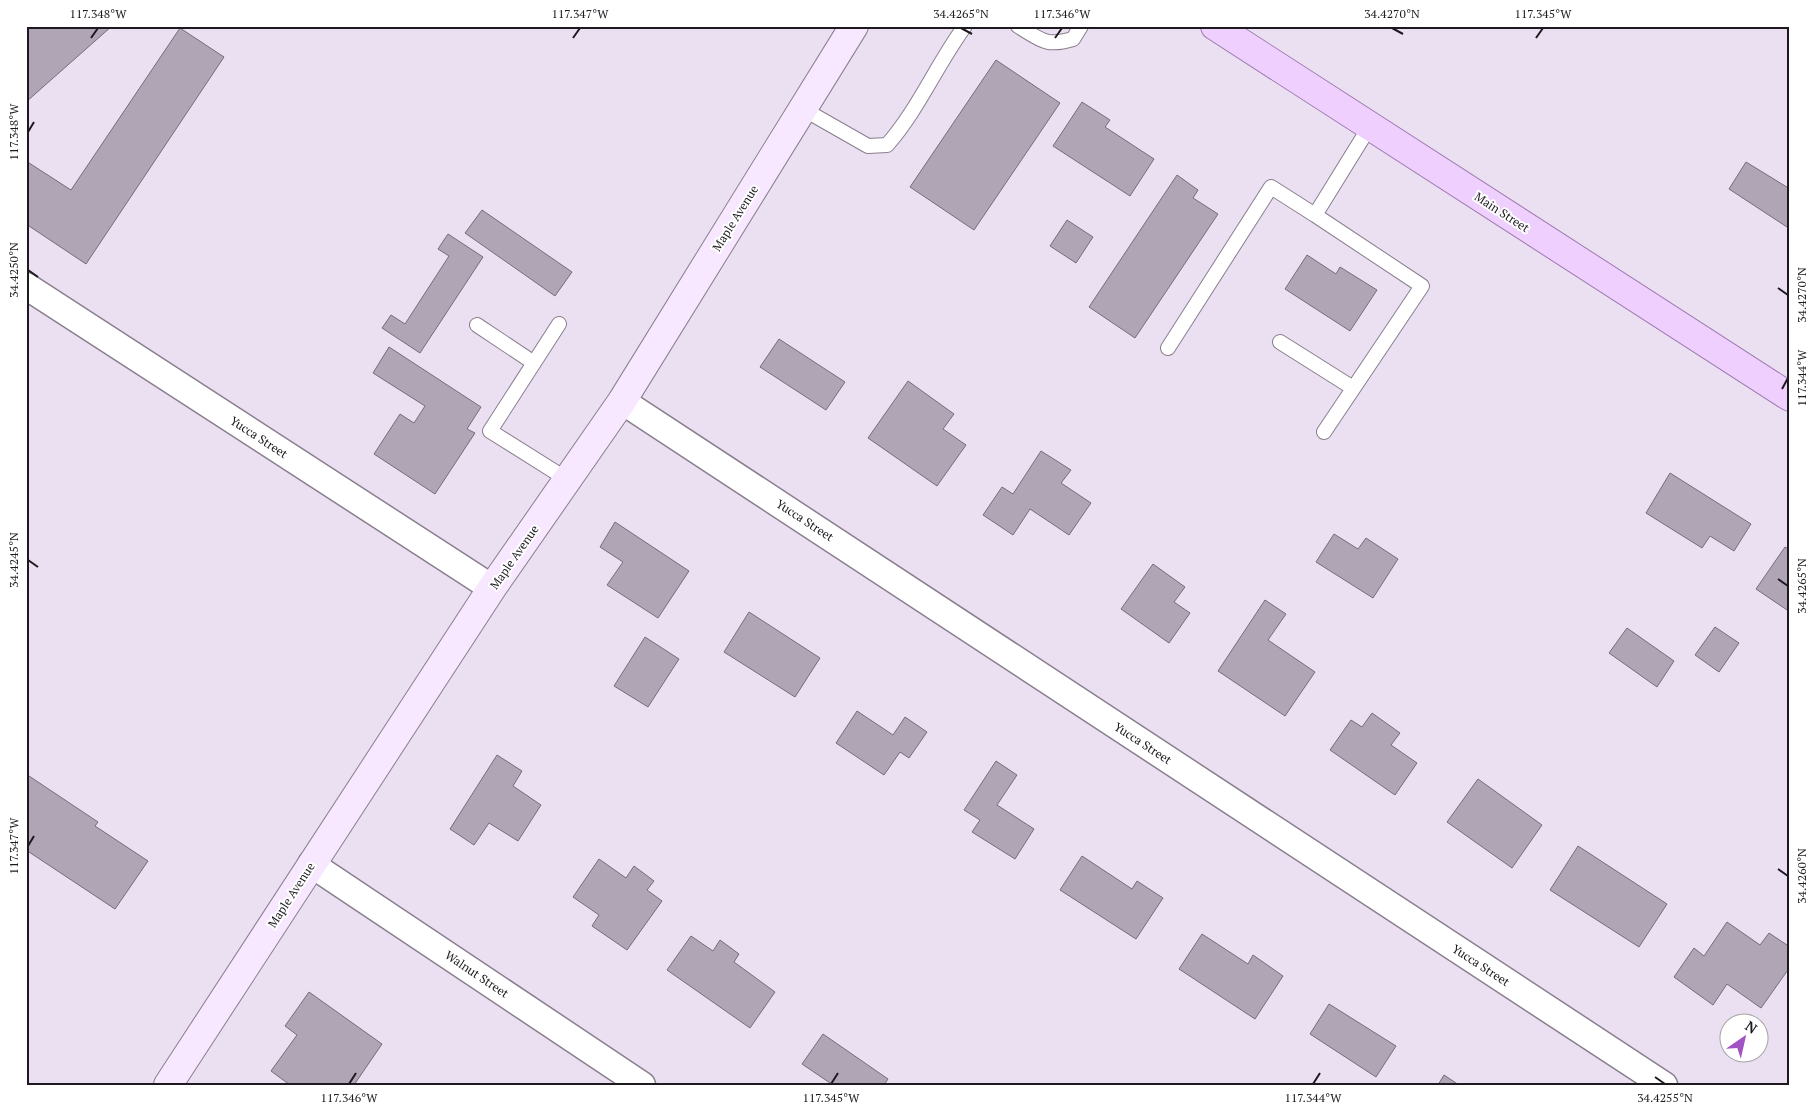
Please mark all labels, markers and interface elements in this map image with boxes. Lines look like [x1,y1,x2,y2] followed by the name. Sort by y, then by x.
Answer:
[70,6,127,21] text: 117.348°W
[552,6,609,21] text: 117.347°W
[933,6,989,21] text: 34.4265°N
[1034,6,1091,21] text: 117.346°W
[1364,6,1420,21] text: 34.4270°N
[1515,6,1572,21] text: 117.345°W
[6,103,21,160] text: 117.348°W
[709,182,761,254] street label: Maple Avenue
[1472,189,1533,236] street label: Main Street
[6,242,21,298] text: 34.4250°N
[1794,267,1809,323] text: 34.4270°N
[1794,349,1809,406] text: 117.344°W
[227,413,291,461] street label: Yucca Street
[773,496,837,544] street label: Yucca Street
[486,522,542,592] street label: Maple Avenue
[6,532,21,588] text: 34.4245°N
[1794,558,1809,614] text: 34.4265°N
[1111,719,1175,767] street label: Yucca Street
[6,817,21,874] text: 117.347°W
[1794,848,1809,904] text: 34.4260°N
[264,860,318,930] street label: Maple Avenue
[1449,941,1513,989] street label: Yucca Street
[442,947,512,1001] street label: Walnut Street
[1718,1014,1768,1064] north arrow
[1742,1016,1762,1038] text: N
[321,1090,378,1105] text: 117.346°W
[803,1090,860,1105] text: 117.345°W
[1285,1090,1342,1105] text: 117.344°W
[1637,1090,1693,1105] text: 34.4255°N

